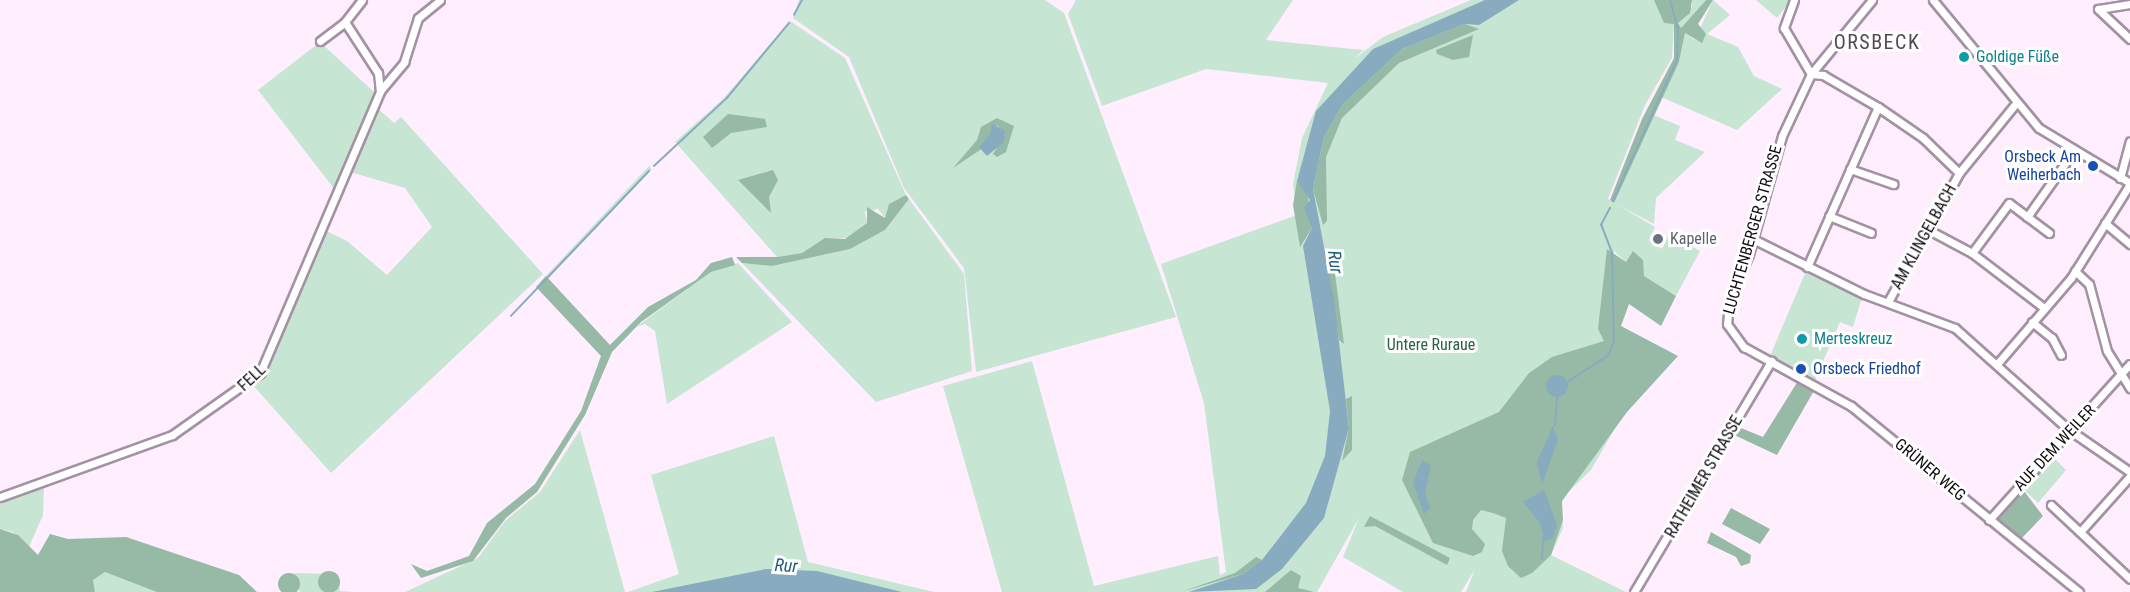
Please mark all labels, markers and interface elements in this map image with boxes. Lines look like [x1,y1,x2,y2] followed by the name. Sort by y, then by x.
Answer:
[1834,30,1920,54] district label: ORSBECK
[1976,47,2059,67] place label: Goldige Füße
[1957,50,1971,64] marker: Goldige Füße
[1720,143,1786,317] street label: LUCHTENBERGER STRASSE
[2004,147,2081,185] place label: Orsbeck Am Weiherbach
[2086,159,2100,173] marker: Orsbeck Am Weiherbach
[1887,181,1961,293] street label: AM KLINGELBACH
[1670,229,1717,249] place label: Kapelle
[1651,232,1665,246] marker: Kapelle
[1323,249,1347,275] water label: Rur
[1814,329,1893,349] place label: Merteskreuz
[1795,332,1809,346] marker: Merteskreuz
[1387,335,1475,355] park label: Untere Ruraue
[1813,359,1921,379] place label: Orsbeck Friedhof
[234,360,270,396] street label: FELL
[1794,362,1808,376] marker: Orsbeck Friedhof
[2010,401,2100,495] street label: AUF DEM WEILER
[1661,412,1747,542] street label: RATHEIMER STRASSE
[1891,435,1969,505] street label: GRÜNER WEG
[774,555,798,577] water label: Rur

